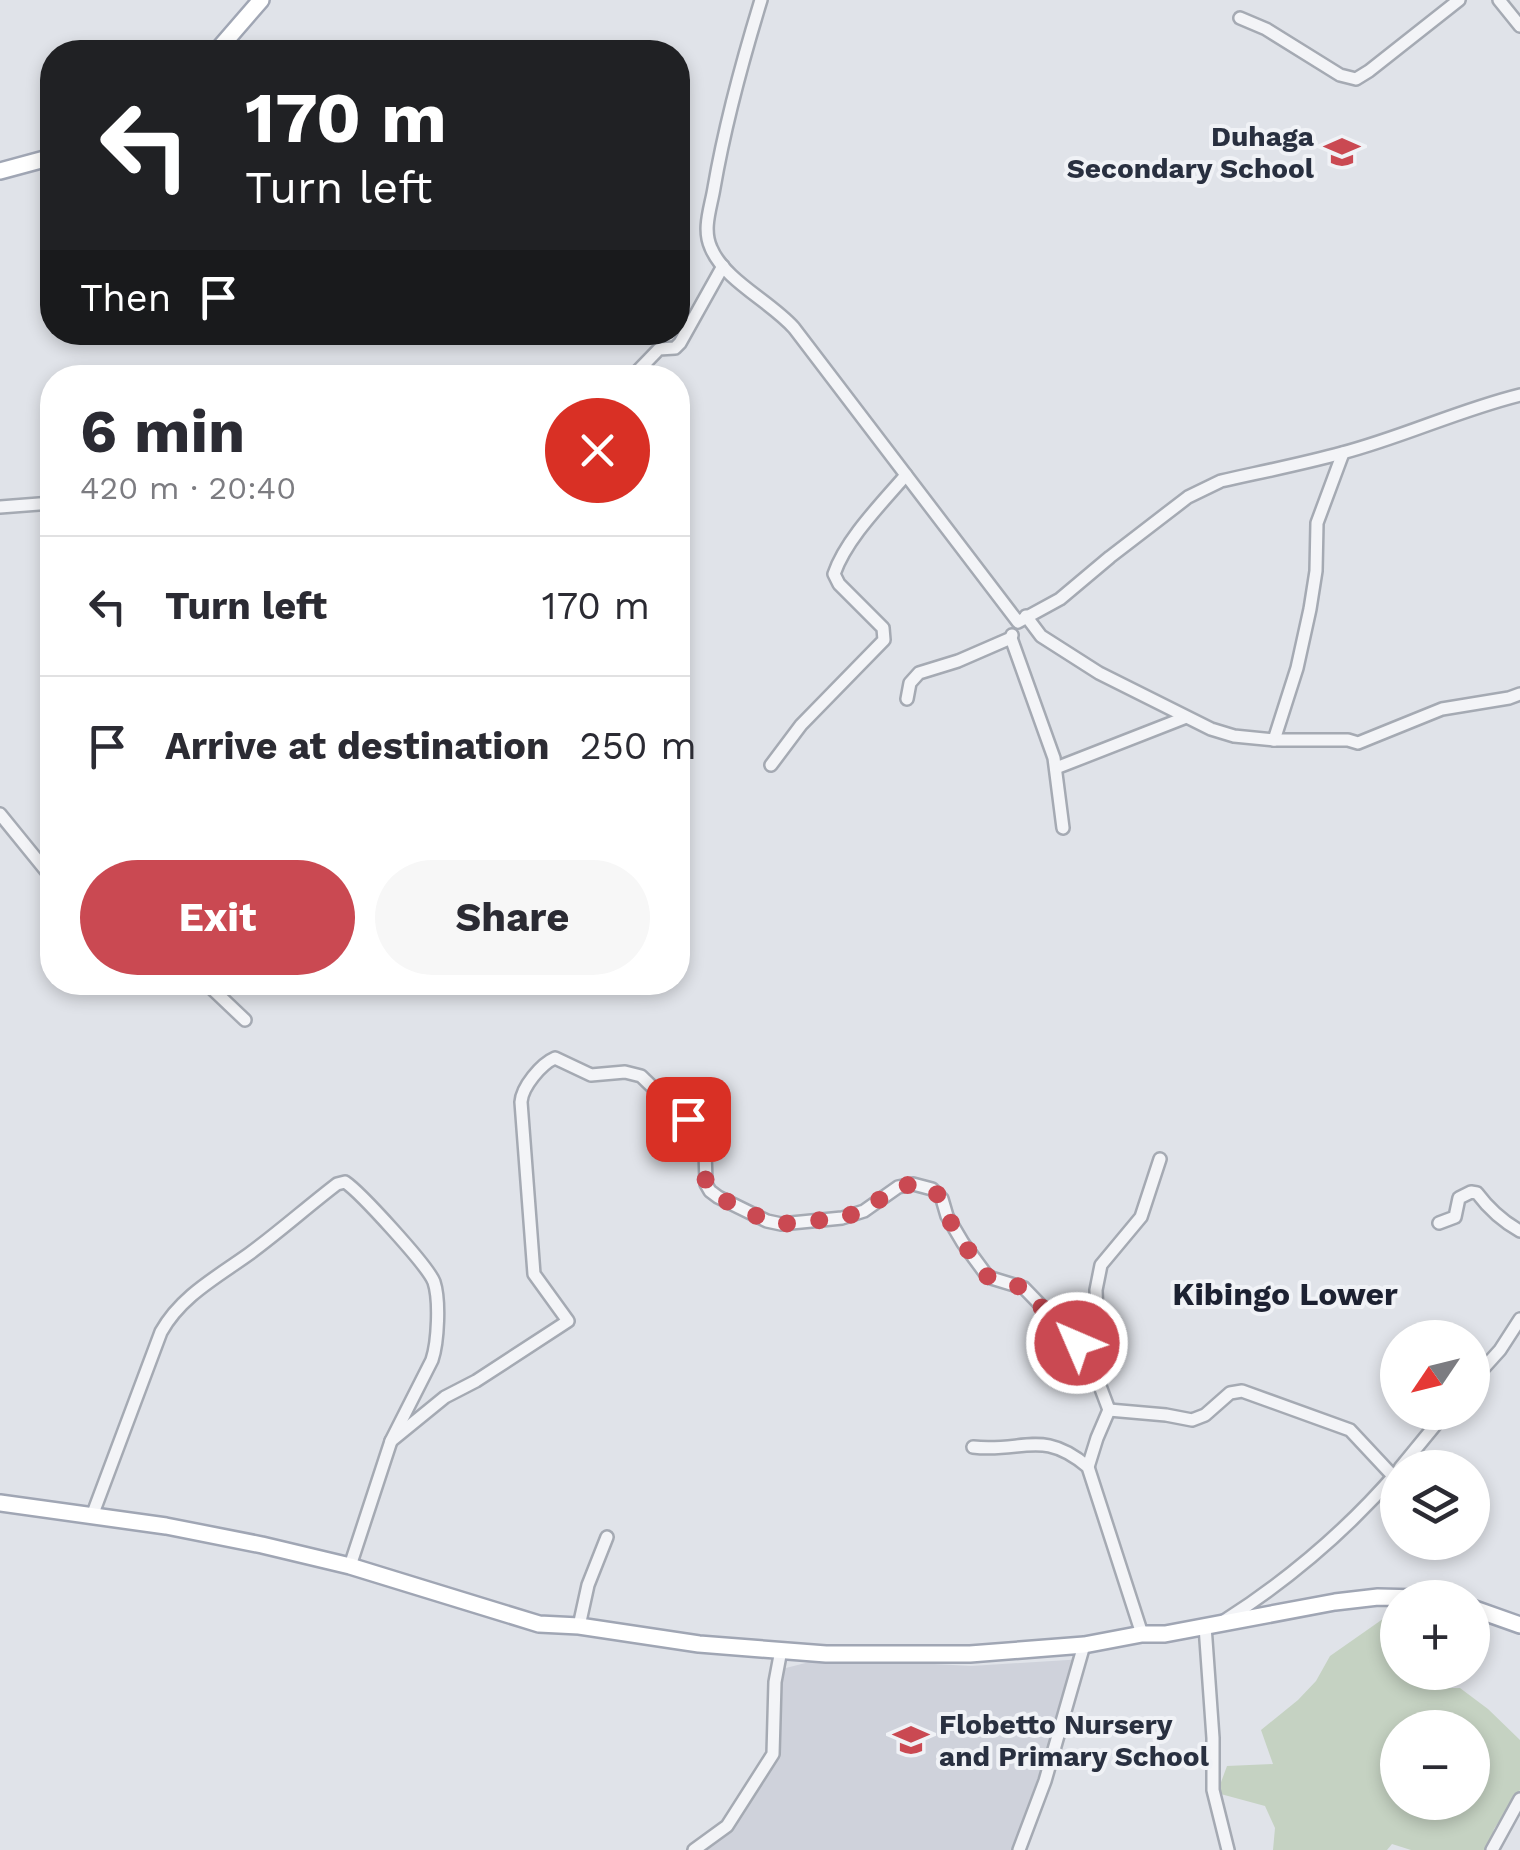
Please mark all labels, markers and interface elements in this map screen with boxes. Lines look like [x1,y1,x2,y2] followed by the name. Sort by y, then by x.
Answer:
[245,77,447,159] text: 170 m
[80,80,210,210] icon: left
[1067,120,1315,185] place label: Duhaga Secondary School
[1323,133,1361,171] school or university icon: Duhaga Secondary School
[245,161,432,214] text: Turn left
[191,270,246,325] icon: arrive
[80,276,171,320] text: Then
[80,396,245,467] text: 6 min
[545,398,650,503] button: close
[80,469,296,507] text: 420 m · 20:40
[80,579,135,634] icon: left
[165,584,327,628] text: Turn left
[542,584,650,628] text: 170 m
[80,719,135,774] icon: arrive
[165,724,550,768] text: Arrive at destination
[580,724,697,768] text: 250 m
[80,860,355,975] button: Exit
[375,860,650,975] button: Share
[646,1077,731,1162] pin
[661,1092,716,1147] icon: arrive
[1172,1275,1398,1313] district label: Kibingo Lower
[1025,1291,1129,1395] position arrow
[1380,1320,1490,1430] north arrow
[1380,1320,1490,1820] map controls
[1380,1450,1490,1560] button: layers
[1380,1580,1490,1690] button: +
[939,1708,1210,1773] place label: Flobetto Nursery and Primary School
[1380,1710,1490,1820] button: −
[892,1721,930,1759] school or university icon: Flobetto Nursery and Primary School

